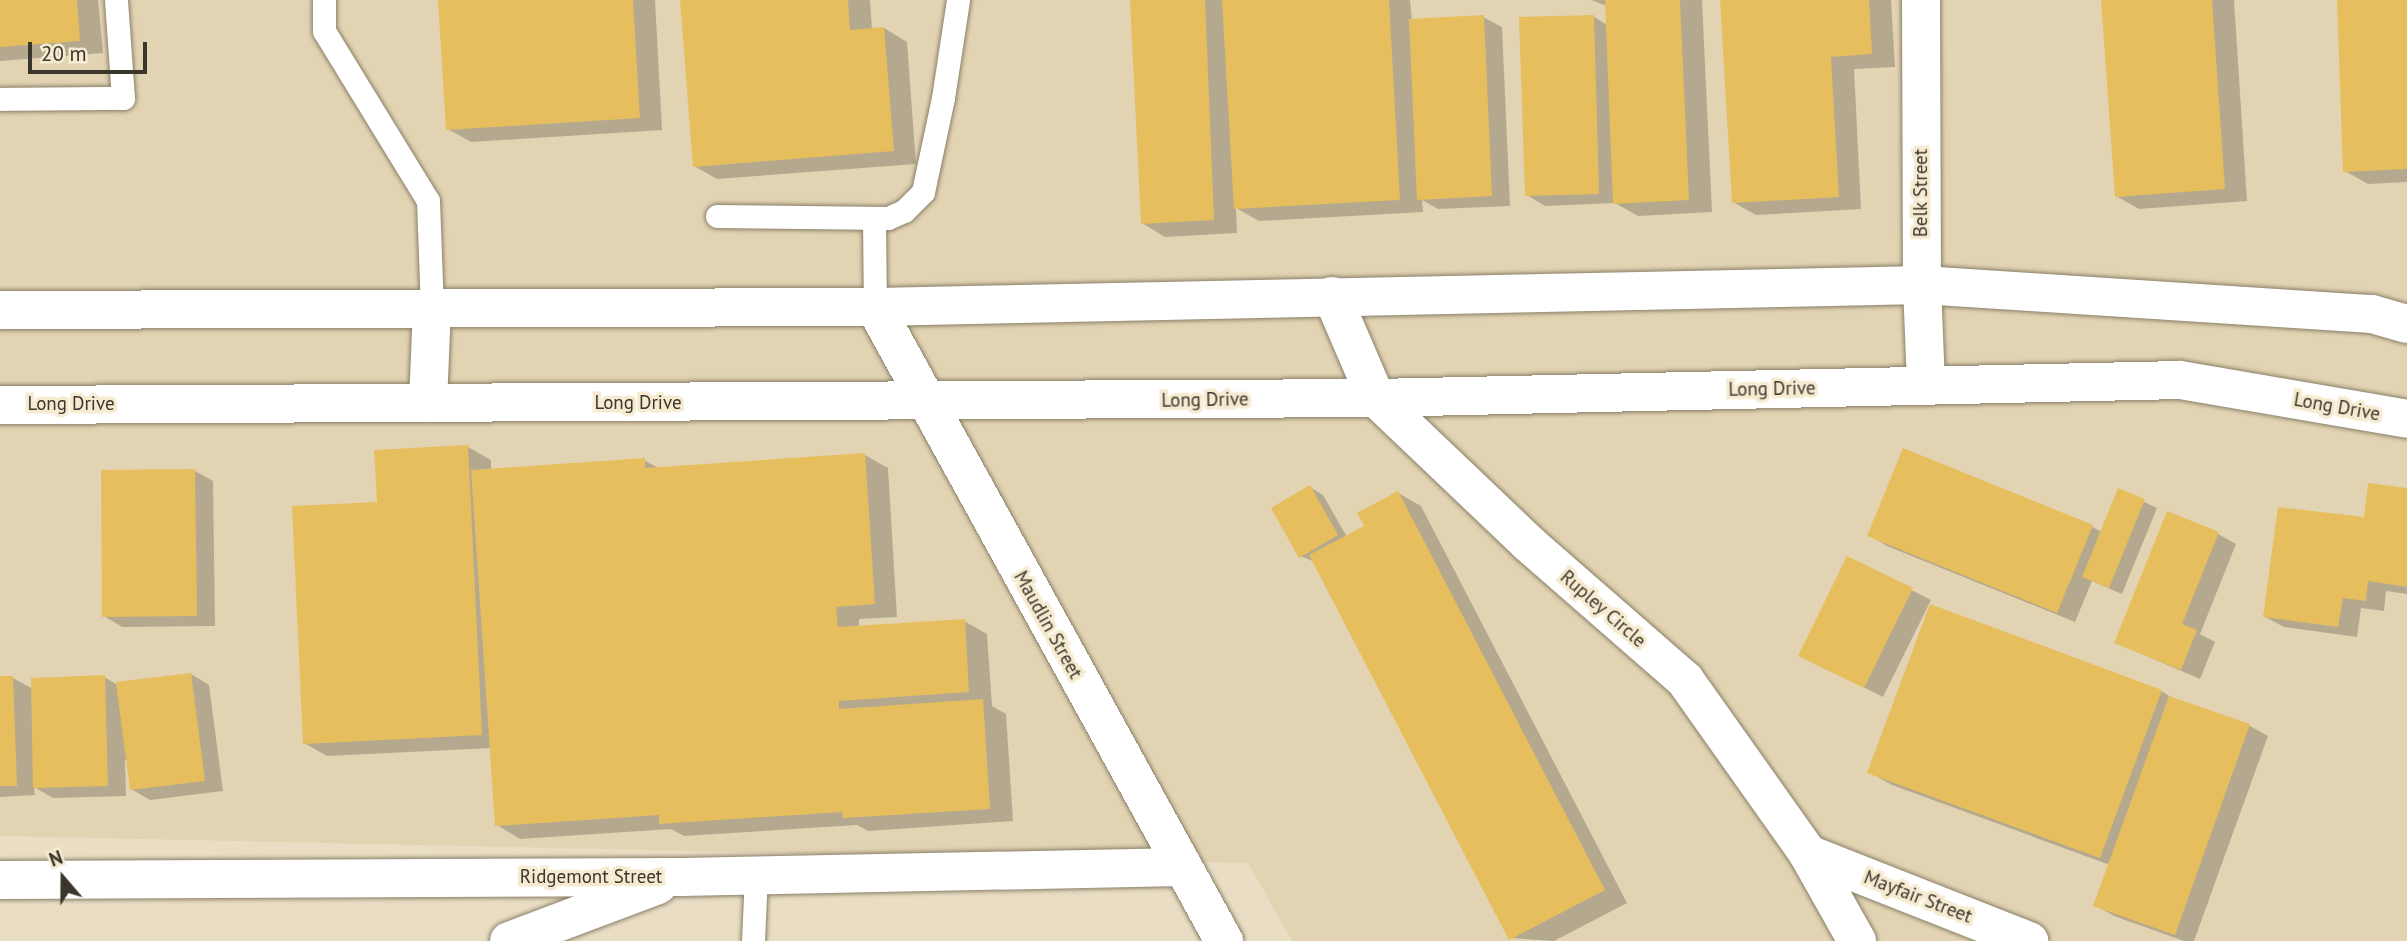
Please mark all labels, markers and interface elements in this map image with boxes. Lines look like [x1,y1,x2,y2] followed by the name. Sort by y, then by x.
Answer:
[32,28,150,72] scale bar
[41,40,87,67] text: 20 m
[1910,149,1932,237] street label: Belk Street
[1728,377,1816,401] street label: Long Drive
[1161,388,1249,412] street label: Long Drive
[2292,388,2382,426] street label: Long Drive
[594,392,682,414] street label: Long Drive
[27,393,115,415] street label: Long Drive
[1555,565,1651,653] street label: Rupley Circle
[1009,567,1087,683] street label: Maudlin Street
[28,843,98,913] north arrow
[46,845,66,872] text: N
[520,866,662,888] street label: Ridgemont Street
[1861,866,1975,928] street label: Mayfair Street

